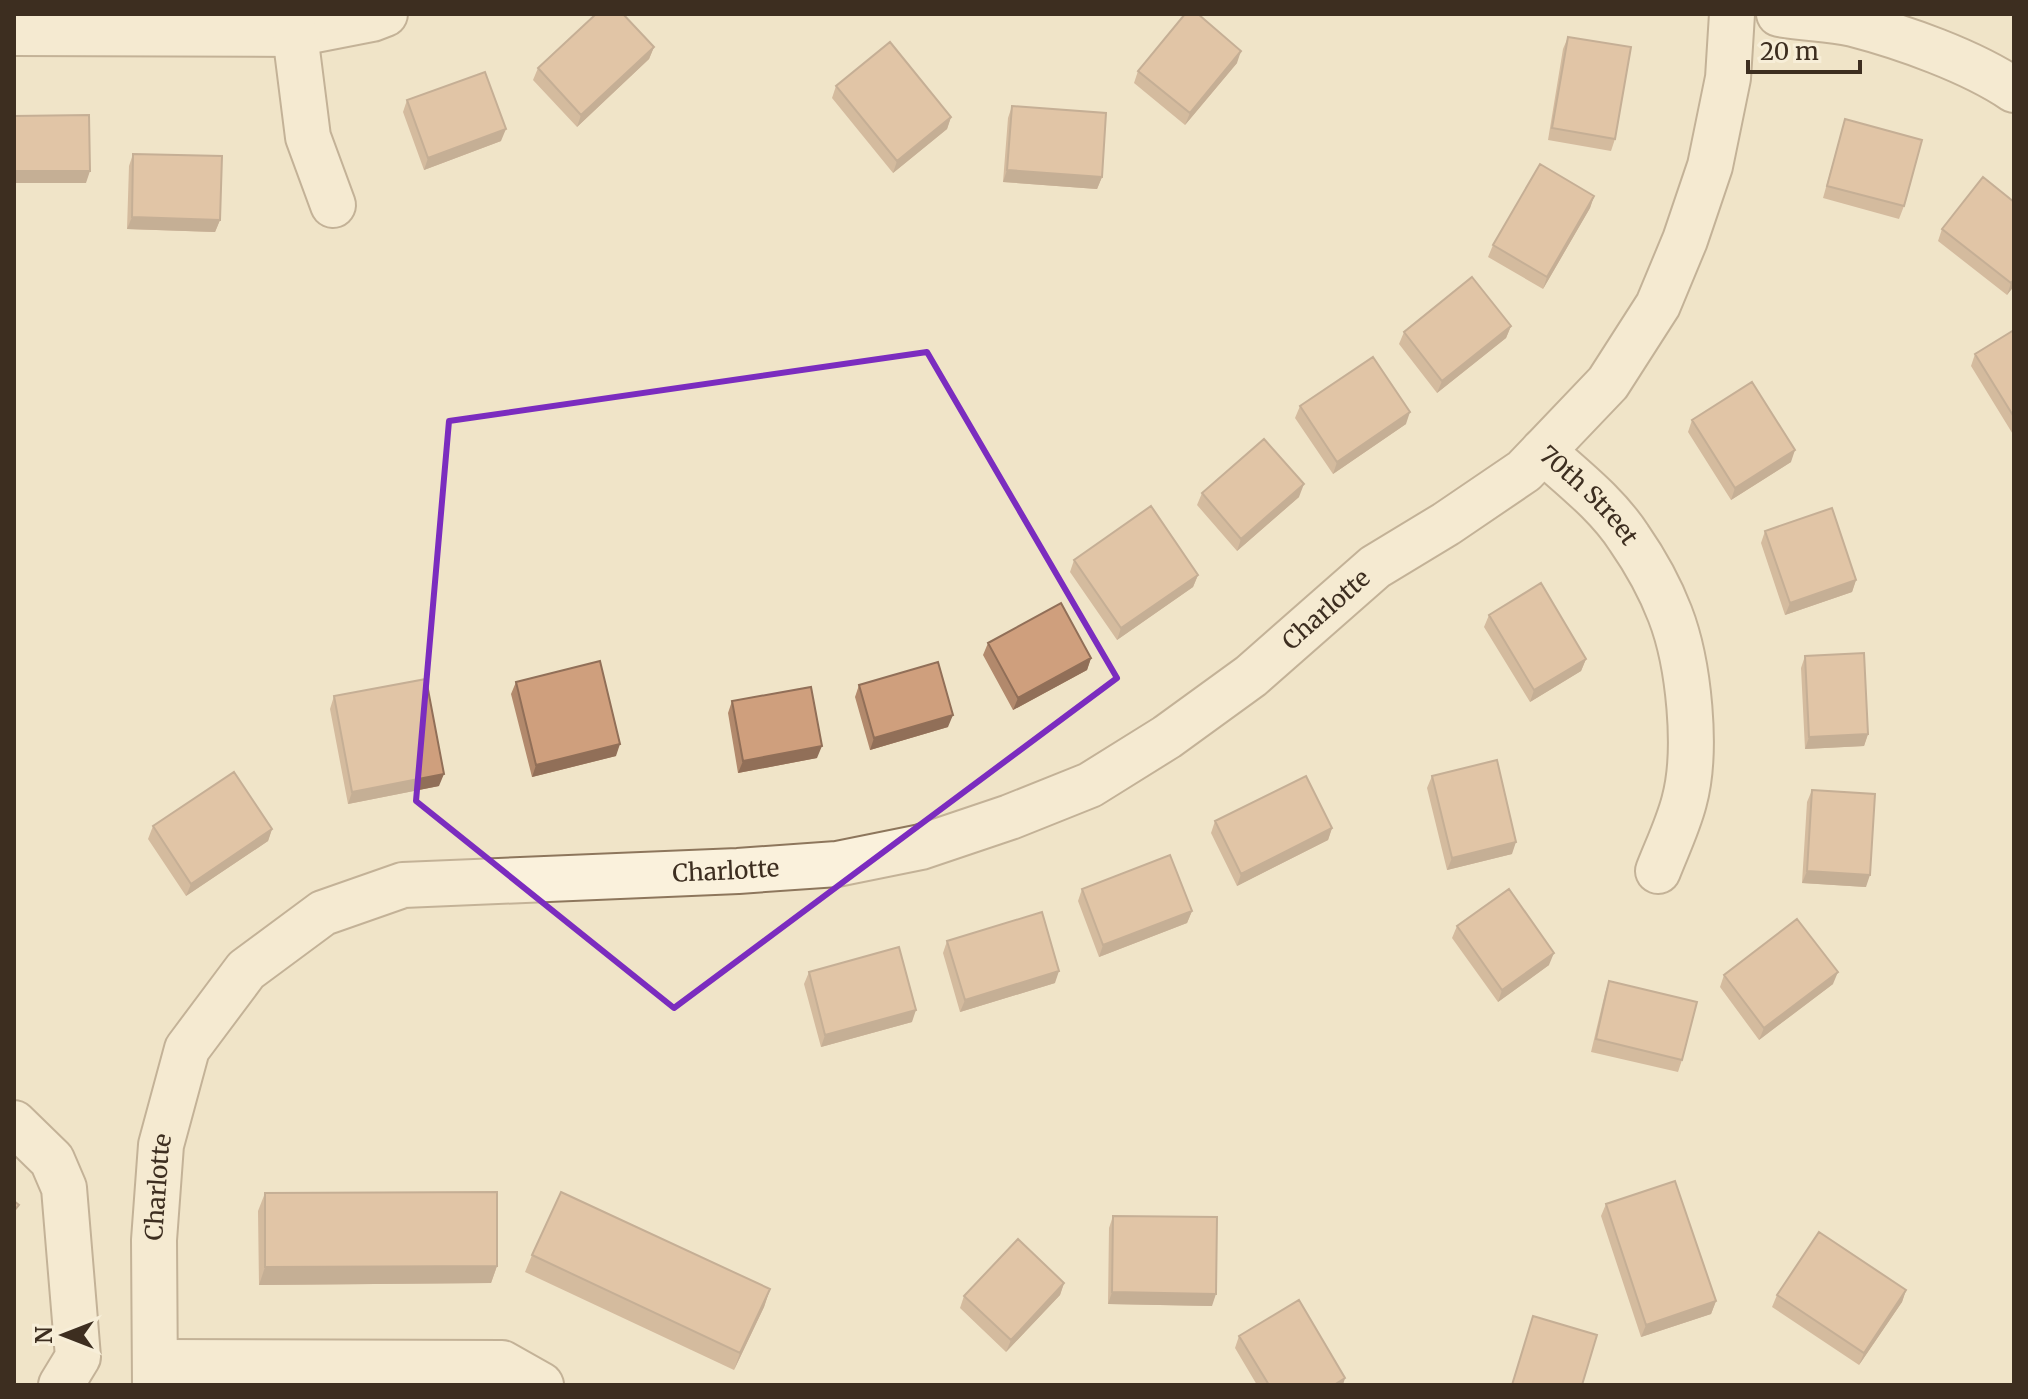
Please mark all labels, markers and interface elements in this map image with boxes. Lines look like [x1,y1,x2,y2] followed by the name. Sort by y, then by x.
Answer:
[1748,24,1860,74] scale bar
[1760,36,1819,67] text: 20 m
[1533,439,1646,551] street label: 70th Street
[1276,562,1376,656] street label: Charlotte
[672,852,780,889] street label: Charlotte
[138,1130,178,1242] street label: Charlotte
[24,1295,104,1375] north arrow
[30,1326,58,1344] text: N

